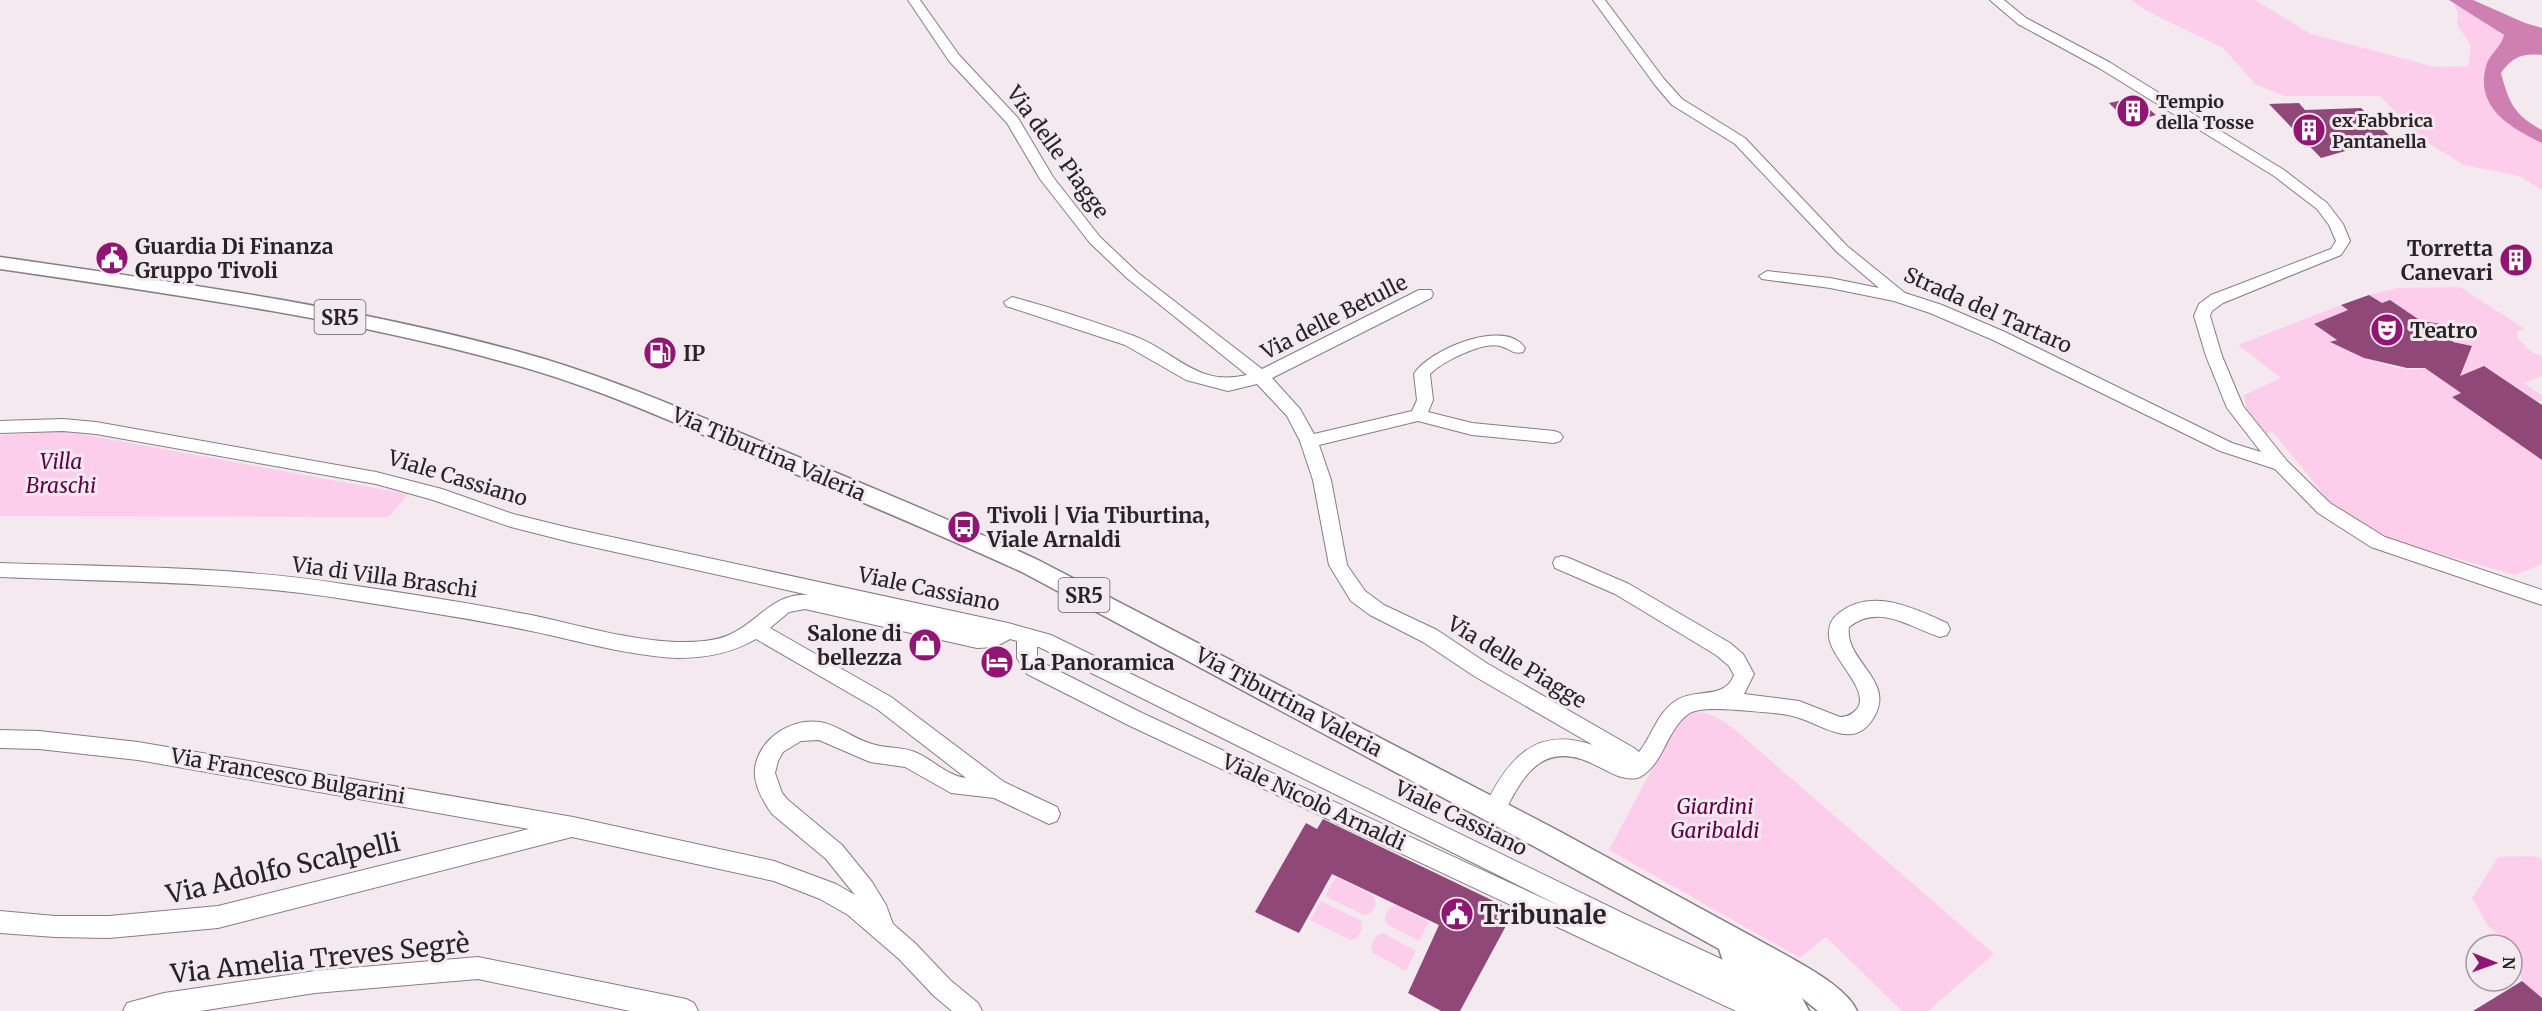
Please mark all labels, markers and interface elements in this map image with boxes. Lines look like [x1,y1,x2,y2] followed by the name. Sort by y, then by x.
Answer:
[1000,80,1115,224] street label: Via delle Piagge
[2156,90,2254,134] place label: Tempio della Tosse
[2115,93,2151,129] building icon: Tempio della Tosse
[2332,109,2433,153] place label: ex Fabbrica Pantanella
[2291,112,2327,148] building icon: ex Fabbrica Pantanella
[135,233,334,284] place label: Guardia Di Finanza Gruppo Tivoli
[2401,235,2493,286] place label: Torretta Canevari
[94,240,130,276] public building icon: Guardia Di Finanza Gruppo Tivoli
[2498,242,2534,278] building icon: Torretta Canevari
[1900,261,2076,359] street label: Strada del Tartaro
[1255,269,1412,366] street label: Via delle Betulle
[314,300,366,334] road number: SR5
[2369,312,2405,348] theatre icon: Teatro
[2410,317,2478,344] place label: Teatro
[642,335,678,371] fuel station icon: IP
[683,340,705,367] place label: IP
[667,401,870,507] street label: Via Tiburtina Valeria
[384,444,531,512] street label: Viale Cassiano
[26,448,96,499] park label: Villa Braschi
[986,502,1210,553] place label: Tivoli | Via Tiburtina, Viale Arnaldi
[946,509,982,545] bus stop icon: Tivoli | Via Tiburtina, Viale Arnaldi
[289,550,480,603] street label: Via di Villa Braschi
[855,561,1002,617] street label: Viale Cassiano
[1058,578,1110,612] road number: SR5
[1442,609,1591,714] street label: Via delle Piagge
[807,620,902,671] place label: Salone di bellezza
[907,627,943,663] shop icon: Salone di bellezza
[1190,641,1387,763] street label: Via Tiburtina Valeria
[979,644,1015,680] hotel icon: La Panoramica
[1020,649,1175,676] place label: La Panoramica
[168,742,407,810] street label: Via Francesco Bulgarini
[1217,747,1410,856] street label: Viale Nicolò Arnaldi
[1389,774,1532,862] street label: Viale Cassiano
[1670,793,1760,844] park label: Giardini Garibaldi
[162,825,403,911] street label: Via Adolfo Scalpelli
[1439,896,1475,932] public building icon: Tribunale
[1480,898,1606,931] place label: Tribunale
[168,926,471,990] street label: Via Amelia Treves Segrè
[2464,933,2524,993] north arrow
[2499,957,2519,970] text: N

